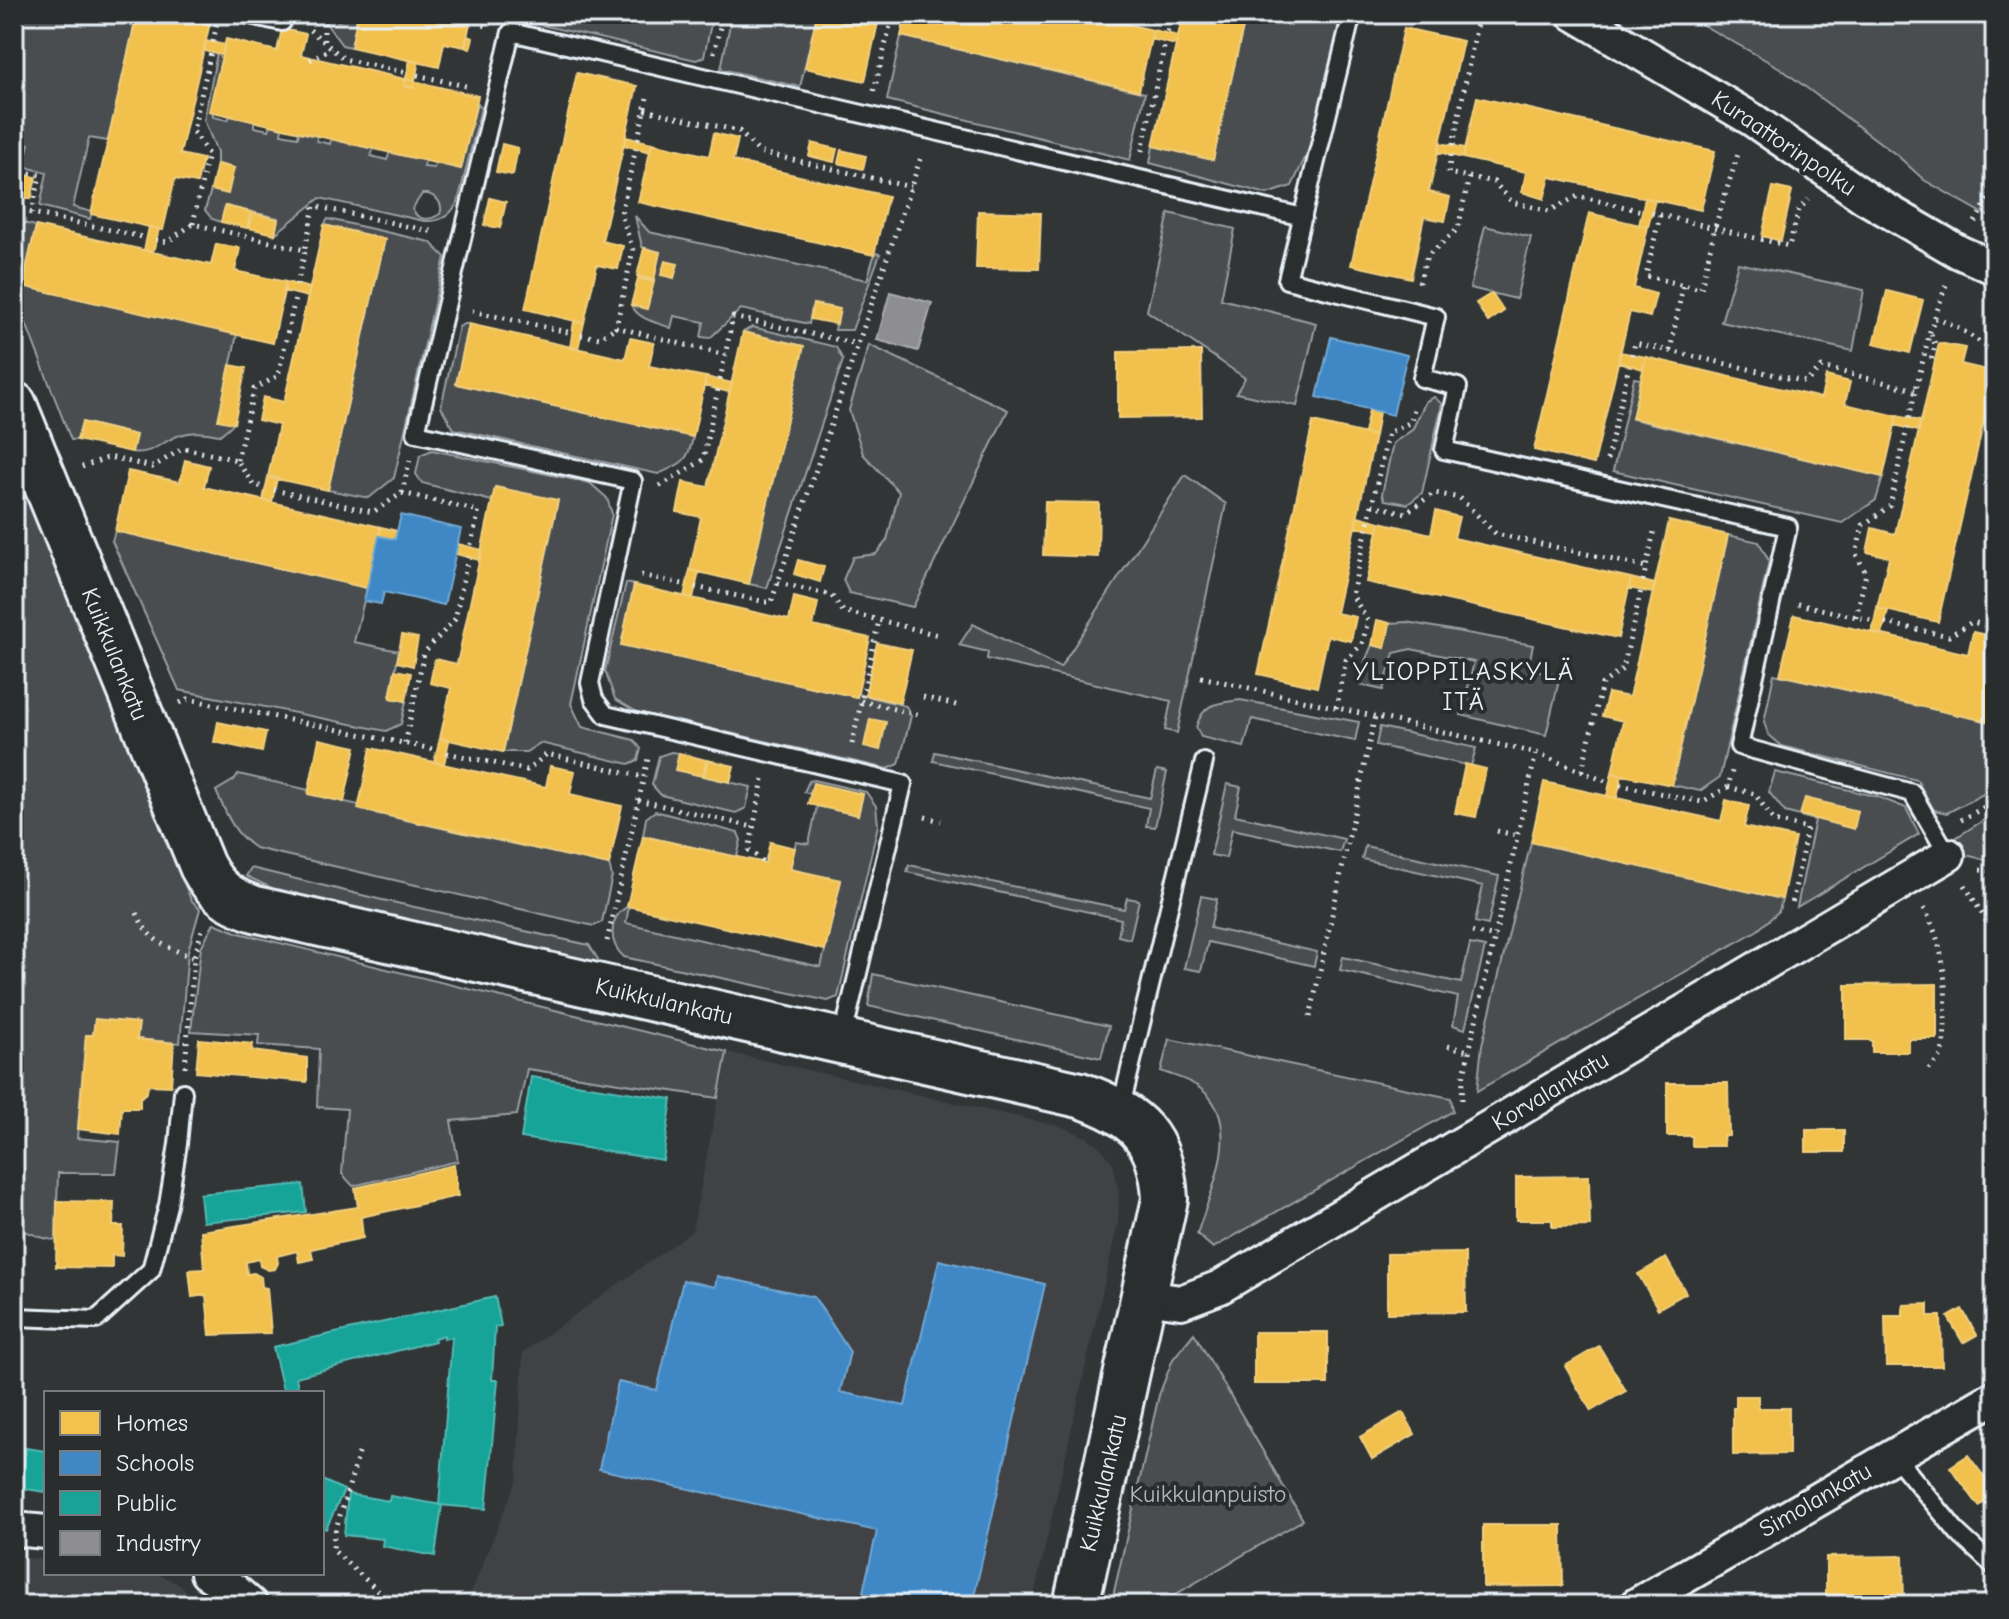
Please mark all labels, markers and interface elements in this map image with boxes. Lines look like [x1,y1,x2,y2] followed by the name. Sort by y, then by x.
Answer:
[1706,84,1862,202] street label: Kuraattorinpolku
[76,584,154,724] street label: Kuikkulankatu
[1353,657,1575,717] district label: YLIOPPILASKYLÄ ITÄ
[593,972,735,1030] street label: Kuikkulankatu
[1487,1045,1613,1137] street label: Korvalankatu
[44,1391,324,1575] legend
[116,1409,188,1437] text: Homes
[1074,1412,1132,1554] street label: Kuikkulankatu
[116,1449,194,1477] text: Schools
[1754,1457,1876,1543] street label: Simolankatu
[1130,1480,1286,1508] park label: Kuikkulanpuisto
[116,1489,177,1517] text: Public
[116,1529,201,1557] text: Industry

